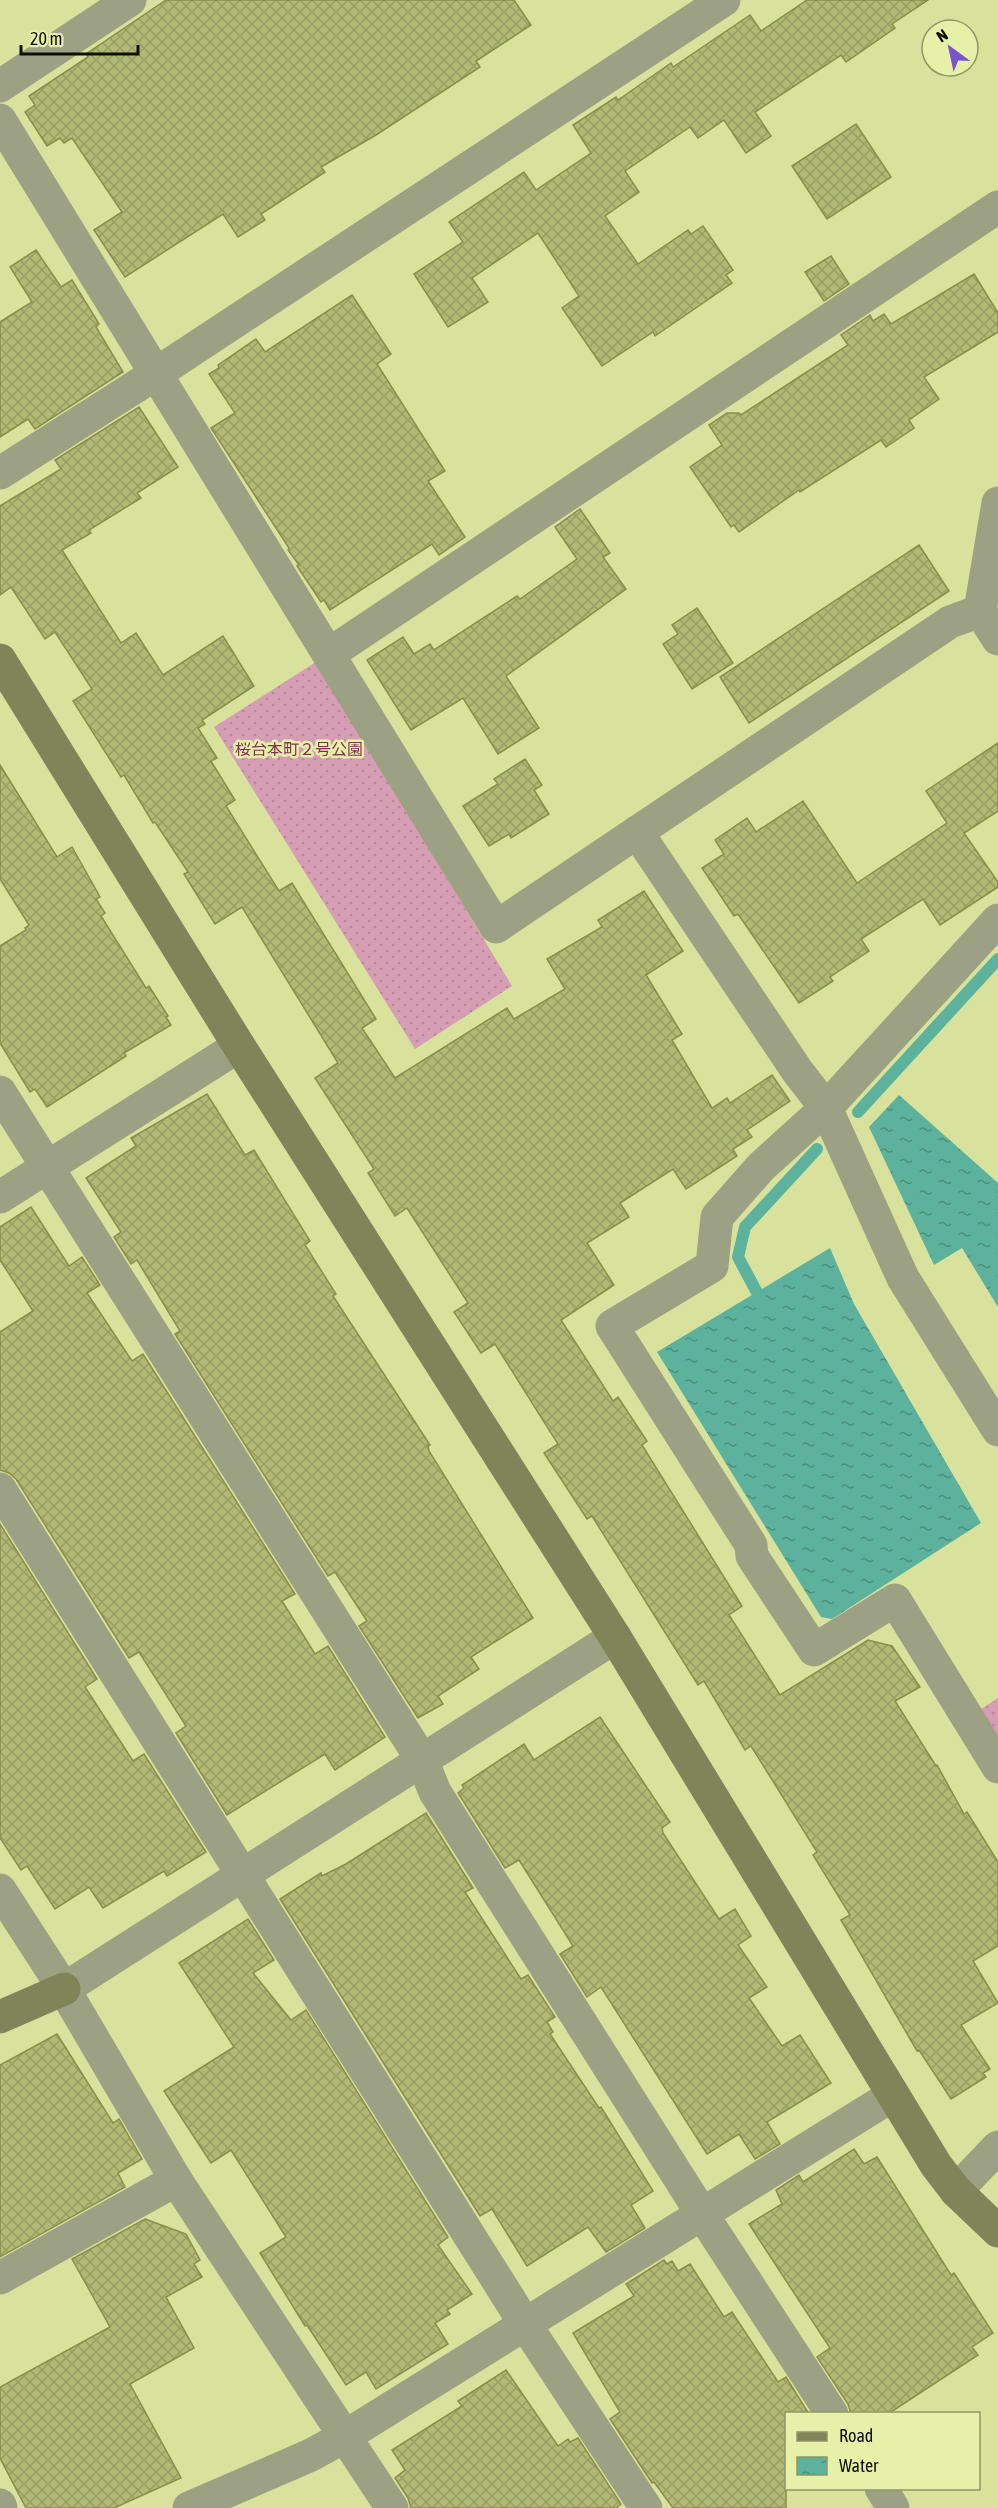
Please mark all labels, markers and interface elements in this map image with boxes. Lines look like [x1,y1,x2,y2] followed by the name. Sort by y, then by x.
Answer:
[21,18,138,56] scale bar
[920,18,980,78] north arrow
[933,25,951,46] text: N
[30,28,62,49] text: 20 m
[235,740,363,758] park label: 桜台本町２号公園
[785,2412,980,2490] legend
[839,2425,873,2446] text: Road
[839,2455,879,2476] text: Water

